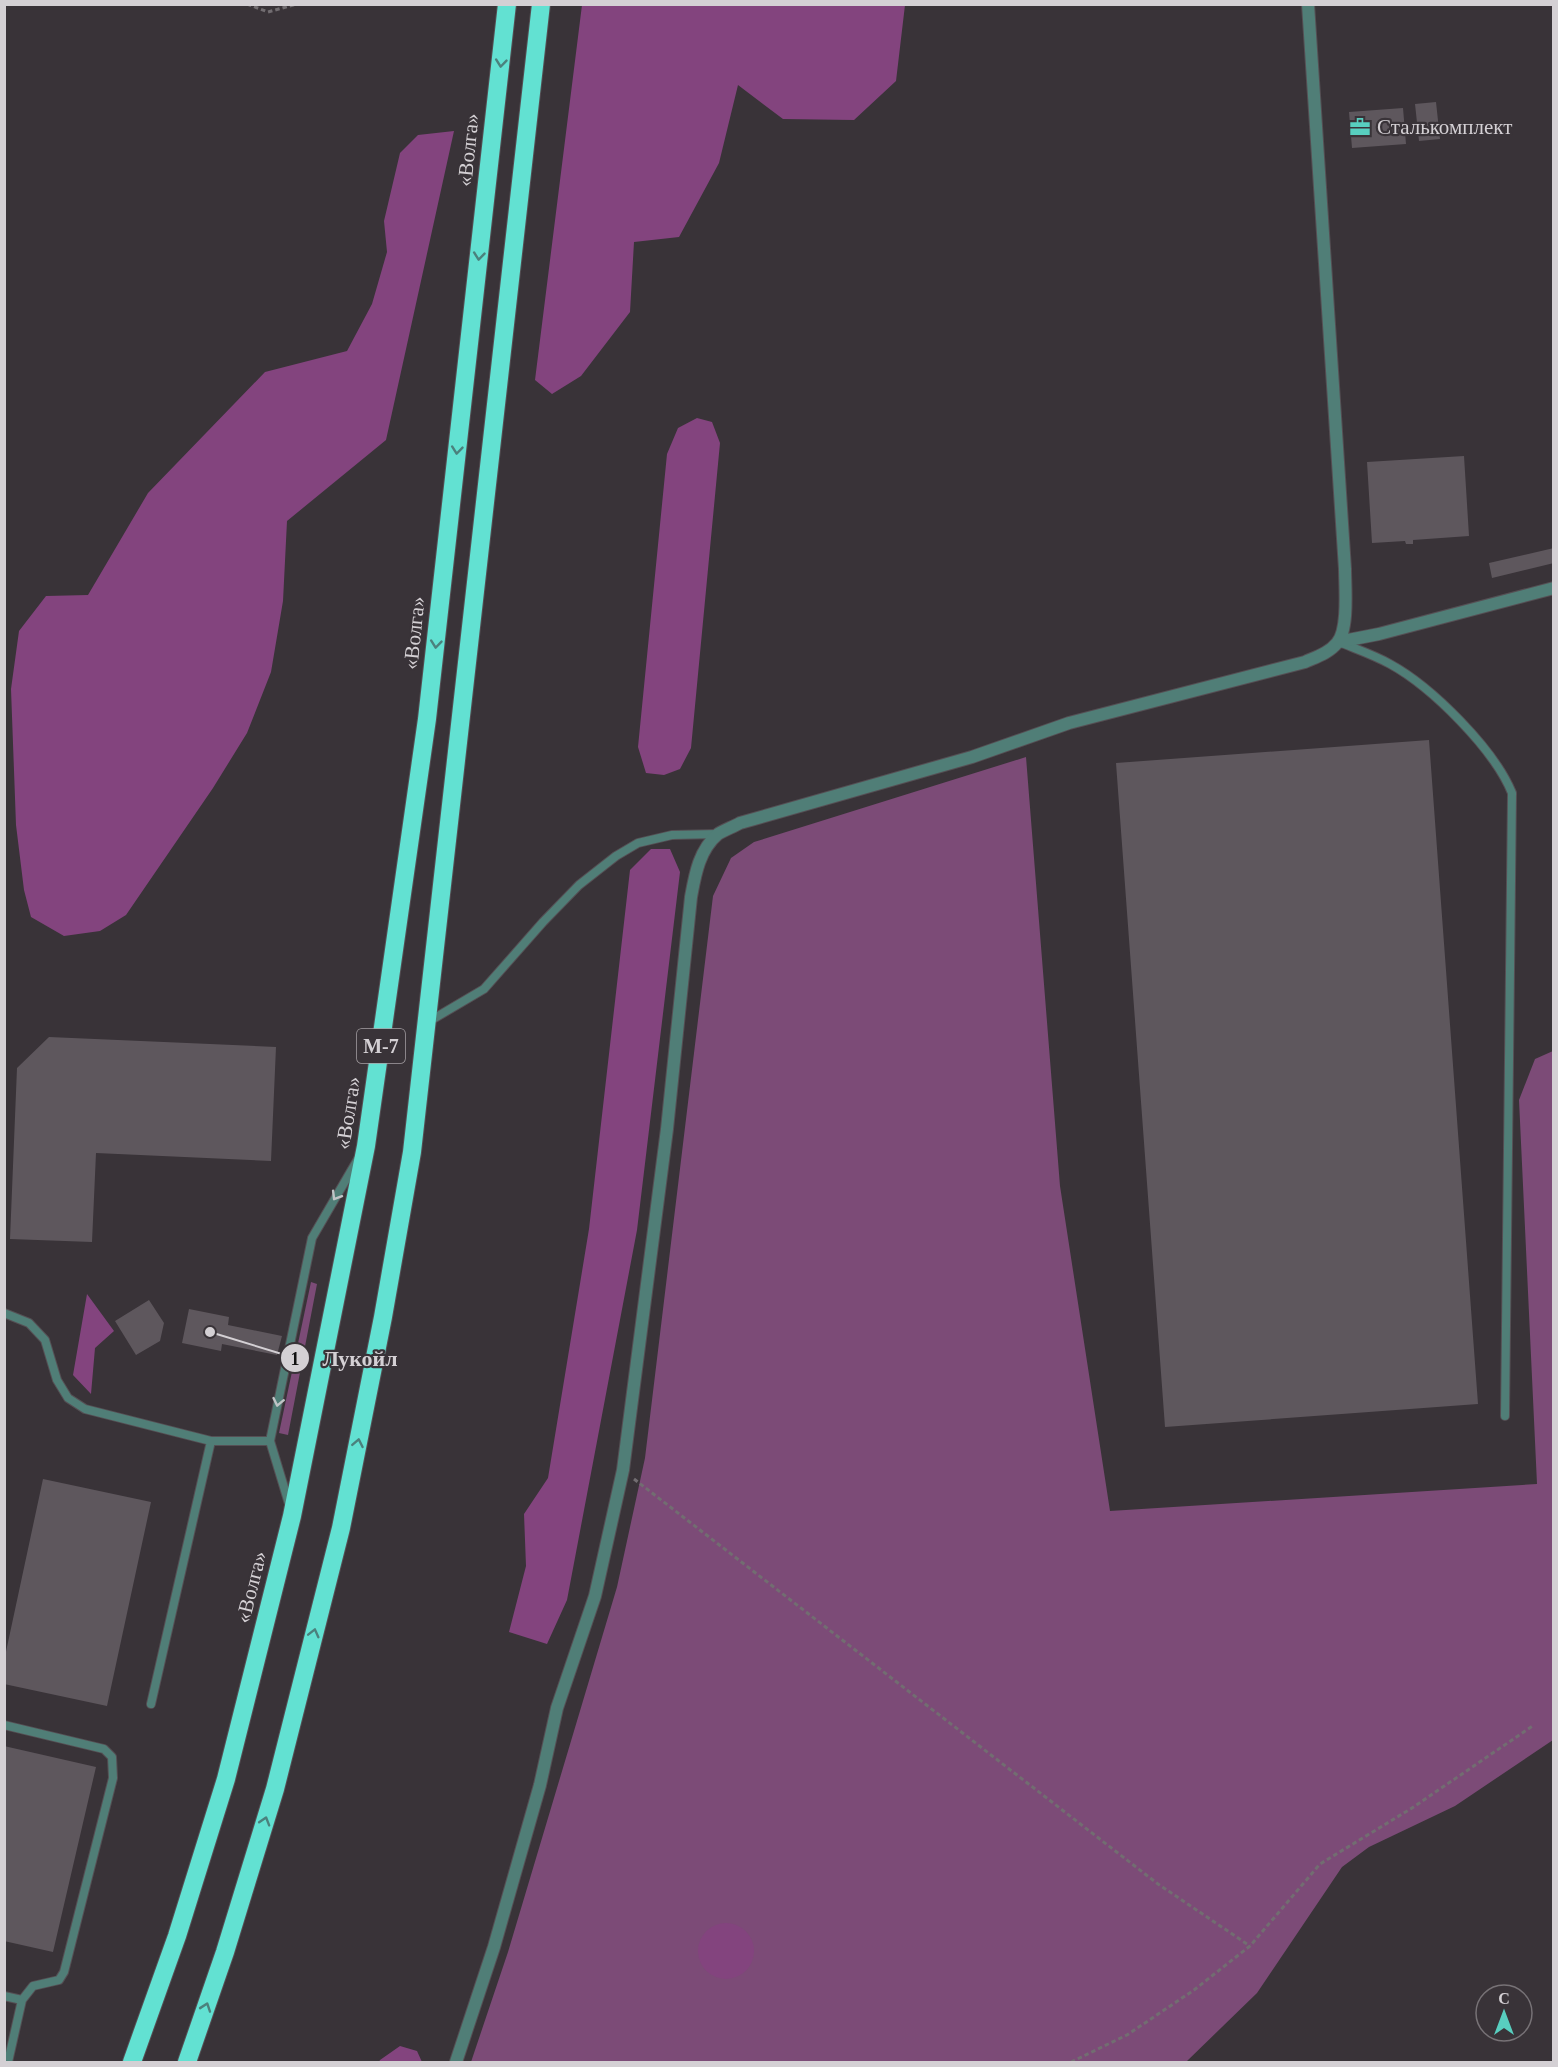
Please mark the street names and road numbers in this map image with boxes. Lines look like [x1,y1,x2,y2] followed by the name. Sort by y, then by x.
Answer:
[452,112,484,188] street label: «Волга»
[398,595,430,671] street label: «Волга»
[357,1029,405,1063] road number: М-7
[330,1075,366,1151] street label: «Волга»
[230,1548,272,1626] street label: «Волга»

